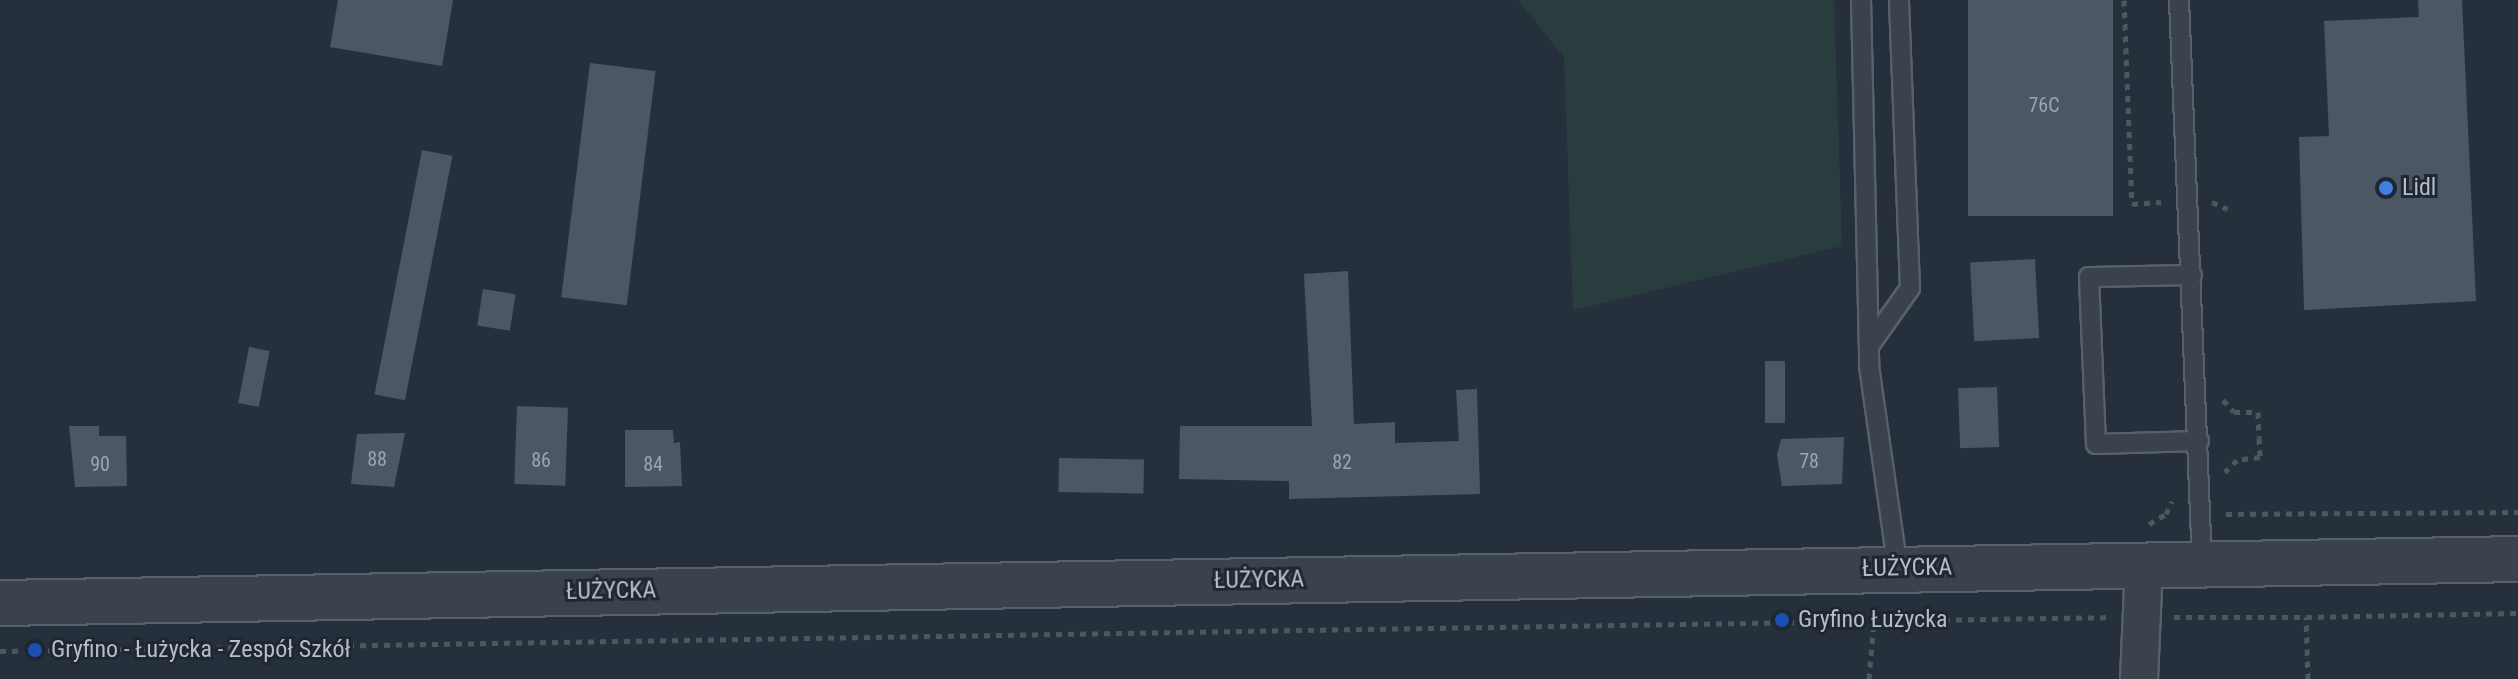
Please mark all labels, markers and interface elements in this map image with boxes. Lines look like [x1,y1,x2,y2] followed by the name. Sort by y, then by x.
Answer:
[2028,93,2060,117] house number: 76C
[2402,174,2436,202] place label: Lidl
[2377,179,2395,197] marker: Lidl
[367,447,387,471] house number: 88
[531,448,551,472] house number: 86
[1799,449,1819,473] house number: 78
[1332,450,1352,474] house number: 82
[90,452,110,476] house number: 90
[643,452,663,476] house number: 84
[1862,553,1952,583] street label: ŁUŻYCKA
[1214,565,1304,595] street label: ŁUŻYCKA
[566,576,656,606] street label: ŁUŻYCKA
[1798,606,1947,634] place label: Gryfino Łużycka
[1773,611,1791,629] marker: Gryfino Łużycka
[51,636,351,664] place label: Gryfino - Łużycka - Zespół Szkół
[26,641,44,659] marker: Gryfino - Łużycka - Zespół Szkół

